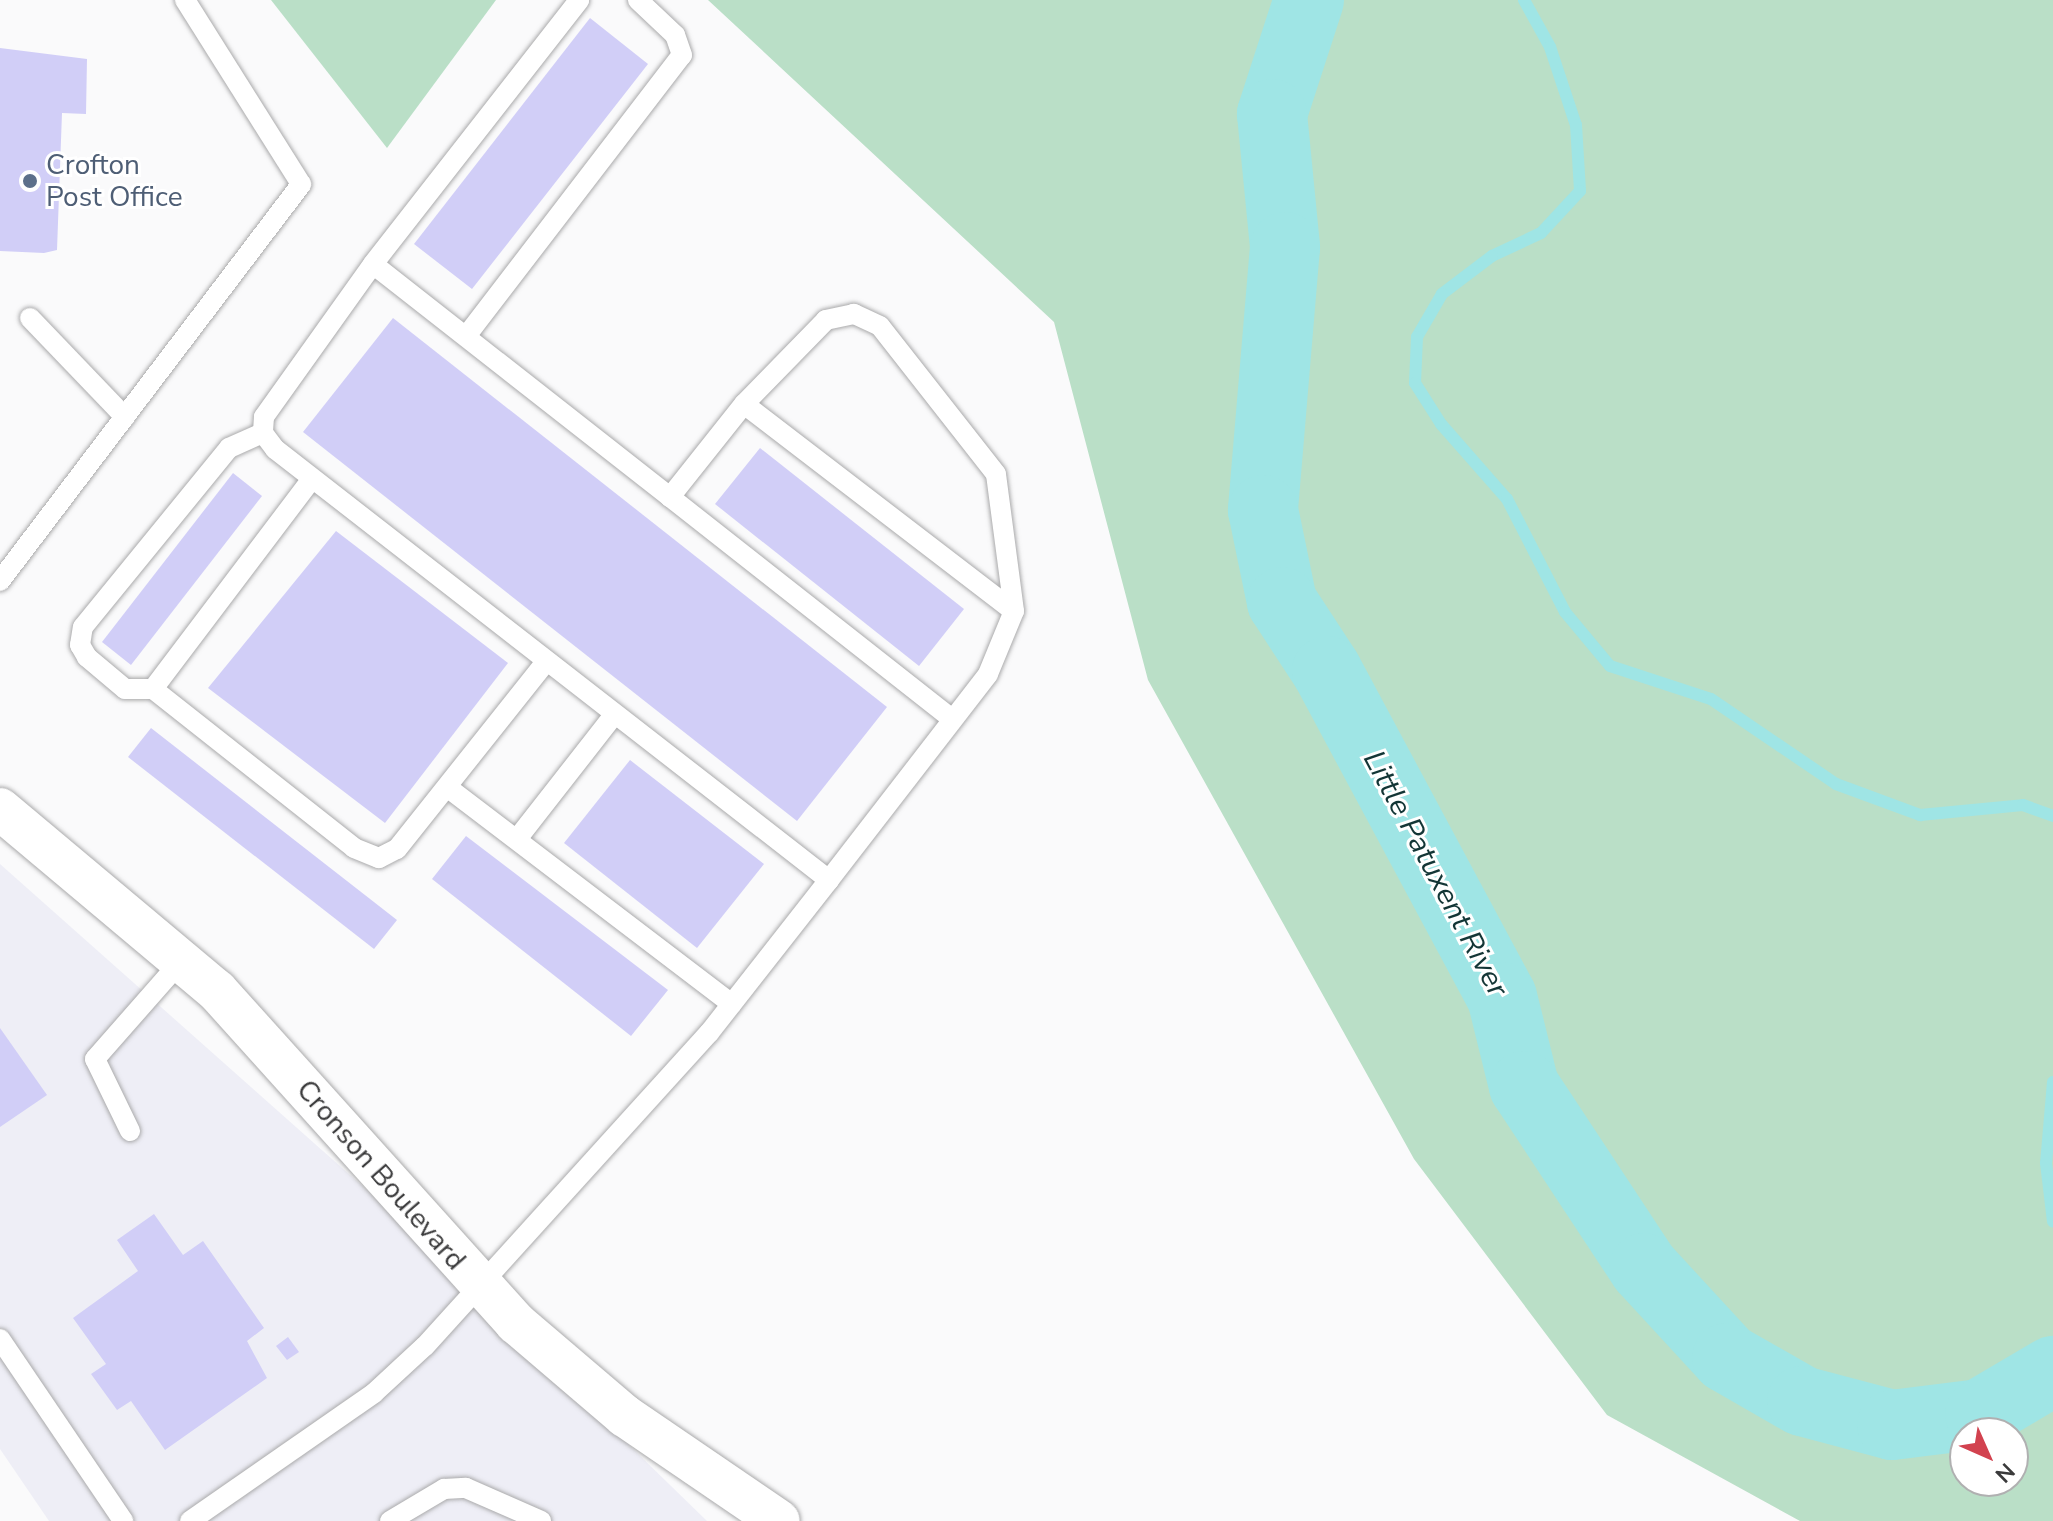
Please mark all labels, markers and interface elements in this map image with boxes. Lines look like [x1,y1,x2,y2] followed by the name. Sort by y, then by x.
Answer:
[46,148,183,214] place label: Crofton Post Office
[21,172,39,190] marker: Crofton Post Office
[1355,745,1515,1003] water label: Little Patuxent River
[289,1073,473,1277] street label: Cronson Boulevard
[1949,1417,2029,1497] north arrow
[1988,1456,2021,1489] text: N

